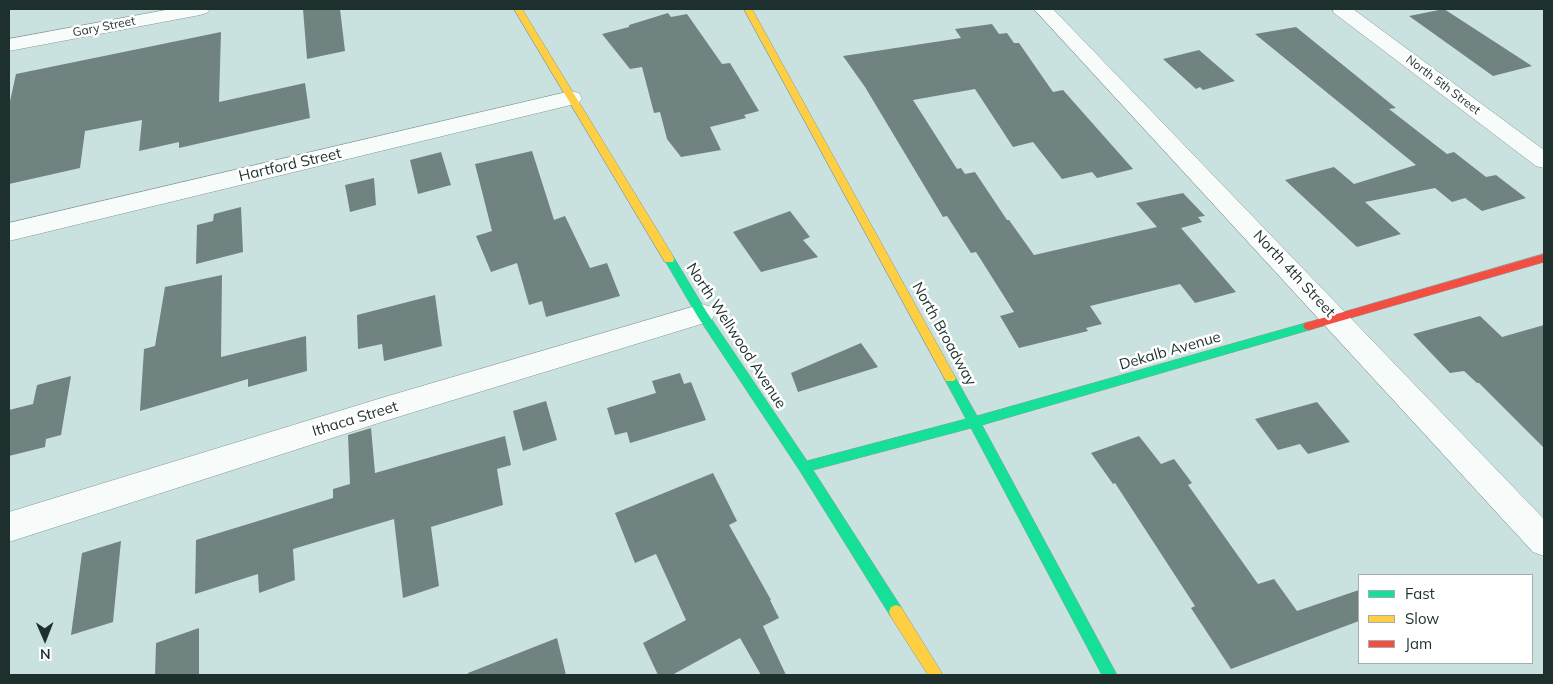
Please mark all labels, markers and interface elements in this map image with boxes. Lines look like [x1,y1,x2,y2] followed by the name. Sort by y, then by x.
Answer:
[72,14,136,40] street label: Gary Street
[1403,52,1483,118] street label: North 5th Street
[237,144,343,186] street label: Hartford Street
[1249,227,1339,321] street label: North 4th Street
[682,260,790,412] street label: North Wellwood Avenue
[908,279,980,389] street label: North Broadway
[1117,328,1223,374] street label: Dekalb Avenue
[310,397,400,441] street label: Ithaca Street
[1358,574,1533,664] legend
[1405,584,1435,603] text: Fast
[1405,609,1439,628] text: Slow
[20,614,70,664] north arrow
[1405,634,1432,653] text: Jam
[40,645,51,663] text: N

